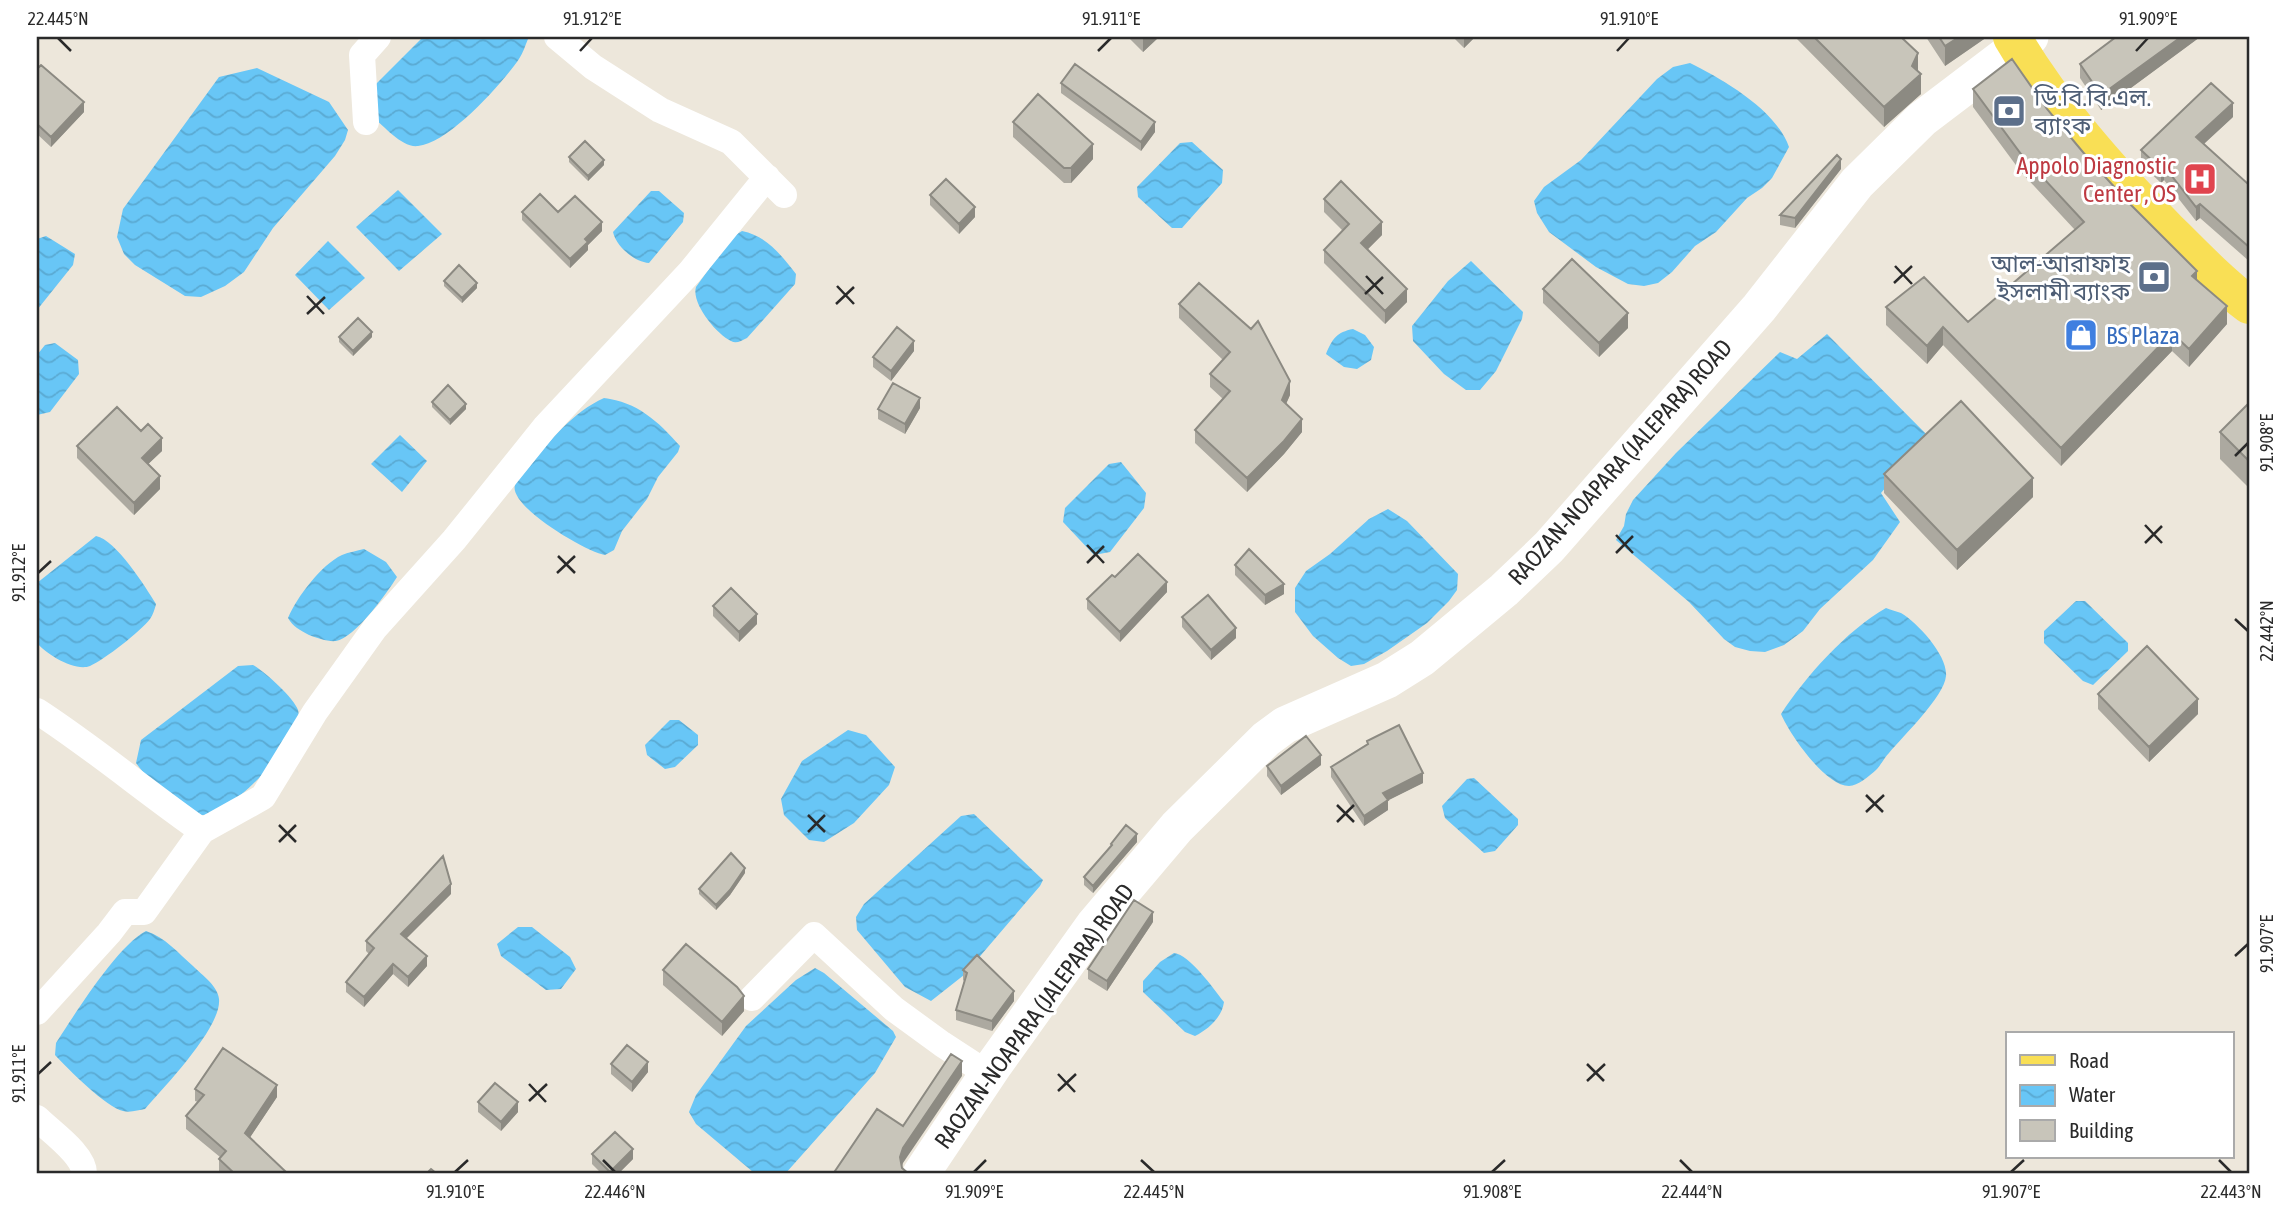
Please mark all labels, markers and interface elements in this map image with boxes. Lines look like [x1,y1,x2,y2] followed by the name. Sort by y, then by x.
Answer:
[27,8,89,29] text: 22.445°N
[563,8,621,29] text: 91.912°E
[1082,8,1140,29] text: 91.911°E
[1600,8,1658,29] text: 91.910°E
[2119,8,2177,29] text: 91.909°E
[2033,84,2151,139] place label: ডি.বি.বি.এল. ব্যাংক
[1990,92,2028,130] bank icon: ডি.বি.বি.এল. ব্যাংক
[2016,152,2176,207] place label: Appolo Diagnostic Center , OS
[2181,160,2219,198] hospital icon: Appolo Diagnostic Center , OS
[1990,250,2131,305] place label: আল-আরাফাহ ইসলামী ব্যাংক
[2135,258,2173,296] bank icon: আল-আরাফাহ ইসলামী ব্যাংক
[2062,316,2100,354] shop icon: BS Plaza
[2106,322,2180,349] place label: BS Plaza
[1503,334,1737,590] street label: RAOZAN-NOAPARA (JALEPARA) ROAD
[2256,414,2277,472] text: 91.908°E
[8,544,29,602] text: 91.912°E
[2256,600,2277,662] text: 22.442°N
[929,878,1139,1154] street label: RAOZAN-NOAPARA (JALEPARA) ROAD
[2256,915,2277,973] text: 91.907°E
[2006,1032,2234,1158] legend
[8,1045,29,1103] text: 91.911°E
[2069,1048,2109,1072] text: Road
[2069,1082,2116,1106] text: Water
[2069,1118,2133,1142] text: Building
[426,1181,484,1202] text: 91.910°E
[584,1181,646,1202] text: 22.446°N
[945,1181,1003,1202] text: 91.909°E
[1123,1181,1185,1202] text: 22.445°N
[1463,1181,1521,1202] text: 91.908°E
[1661,1181,1723,1202] text: 22.444°N
[1982,1181,2040,1202] text: 91.907°E
[2200,1181,2262,1202] text: 22.443°N

